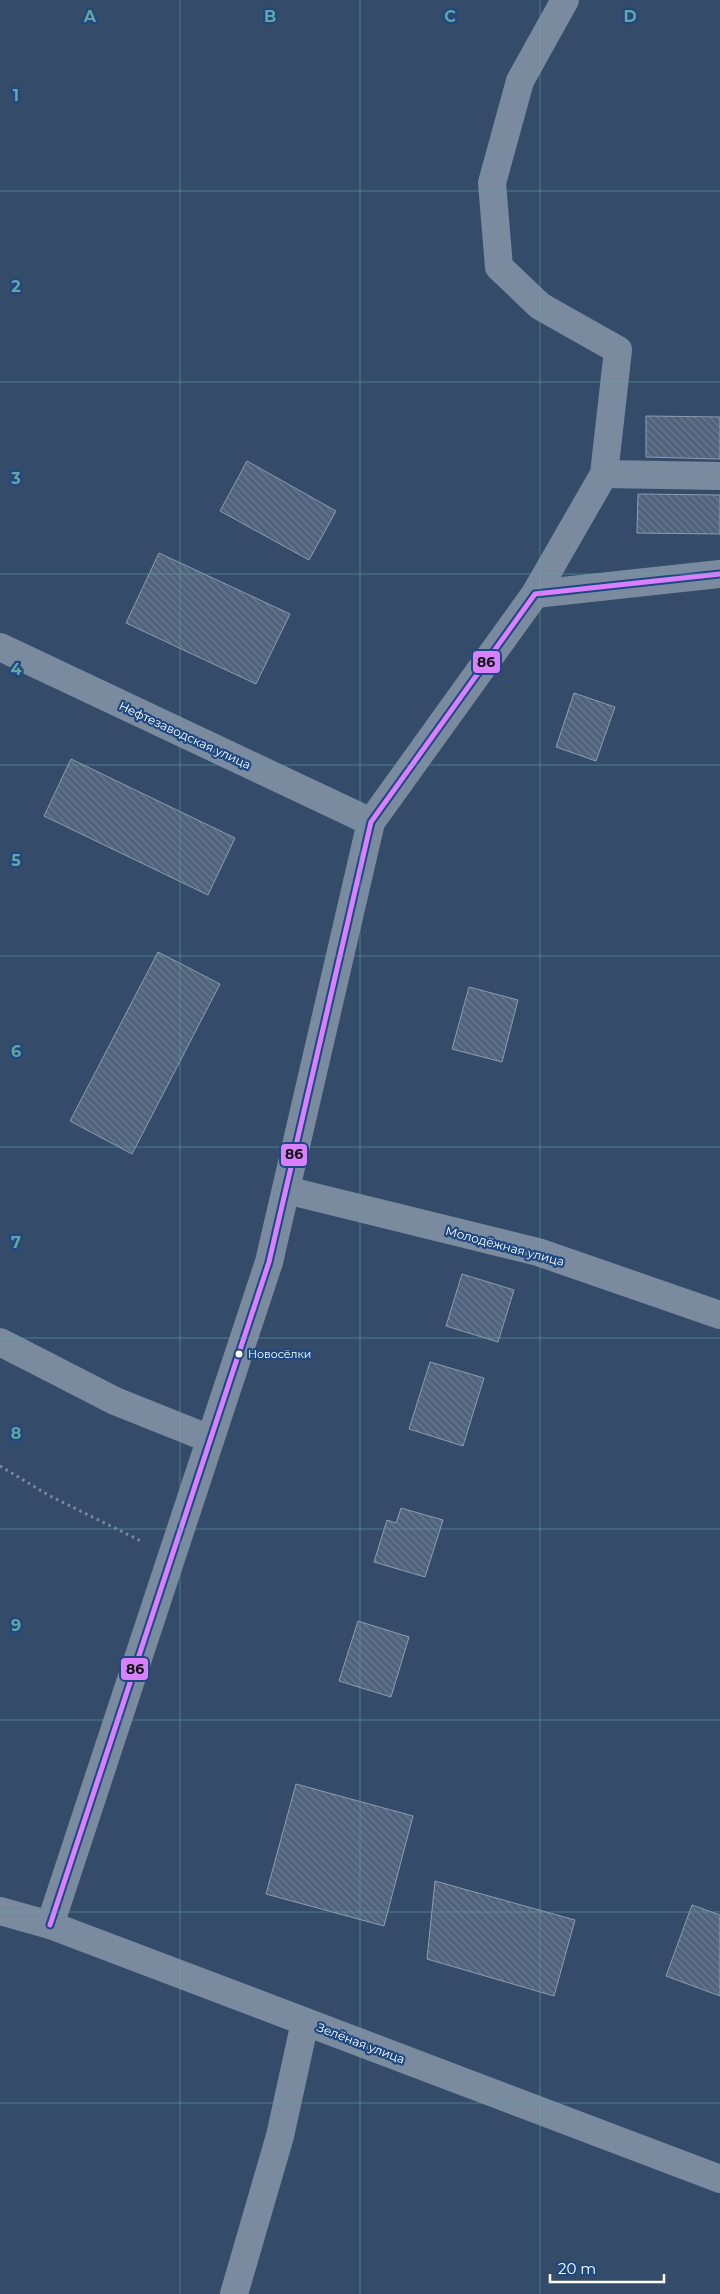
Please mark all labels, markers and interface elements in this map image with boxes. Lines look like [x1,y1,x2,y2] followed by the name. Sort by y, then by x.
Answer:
[83,7,97,26] text: A
[264,7,276,26] text: B
[444,7,456,26] text: C
[623,7,637,26] text: D
[13,86,19,105] text: 1
[11,277,21,296] text: 2
[10,469,21,488] text: 3
[472,650,501,674] line badge: 86
[477,653,495,671] text: 86
[10,660,22,679] text: 4
[117,698,253,772] street label: Нефтезаводская улица
[11,851,21,870] text: 5
[11,1042,21,1061] text: 6
[280,1143,308,1167] line badge: 86
[285,1145,303,1163] text: 86
[444,1223,566,1269] street label: Молодёжная улица
[11,1233,21,1252] text: 7
[248,1347,311,1361] place label: Новосёлки
[234,1349,244,1359] marker: Новосёлки
[11,1424,21,1443] text: 8
[11,1616,21,1635] text: 9
[120,1657,149,1681] line badge: 86
[126,1660,144,1678] text: 86
[315,2019,407,2067] street label: Зелёная улица
[550,2252,664,2284] scale bar
[558,2259,596,2278] text: 20 m

